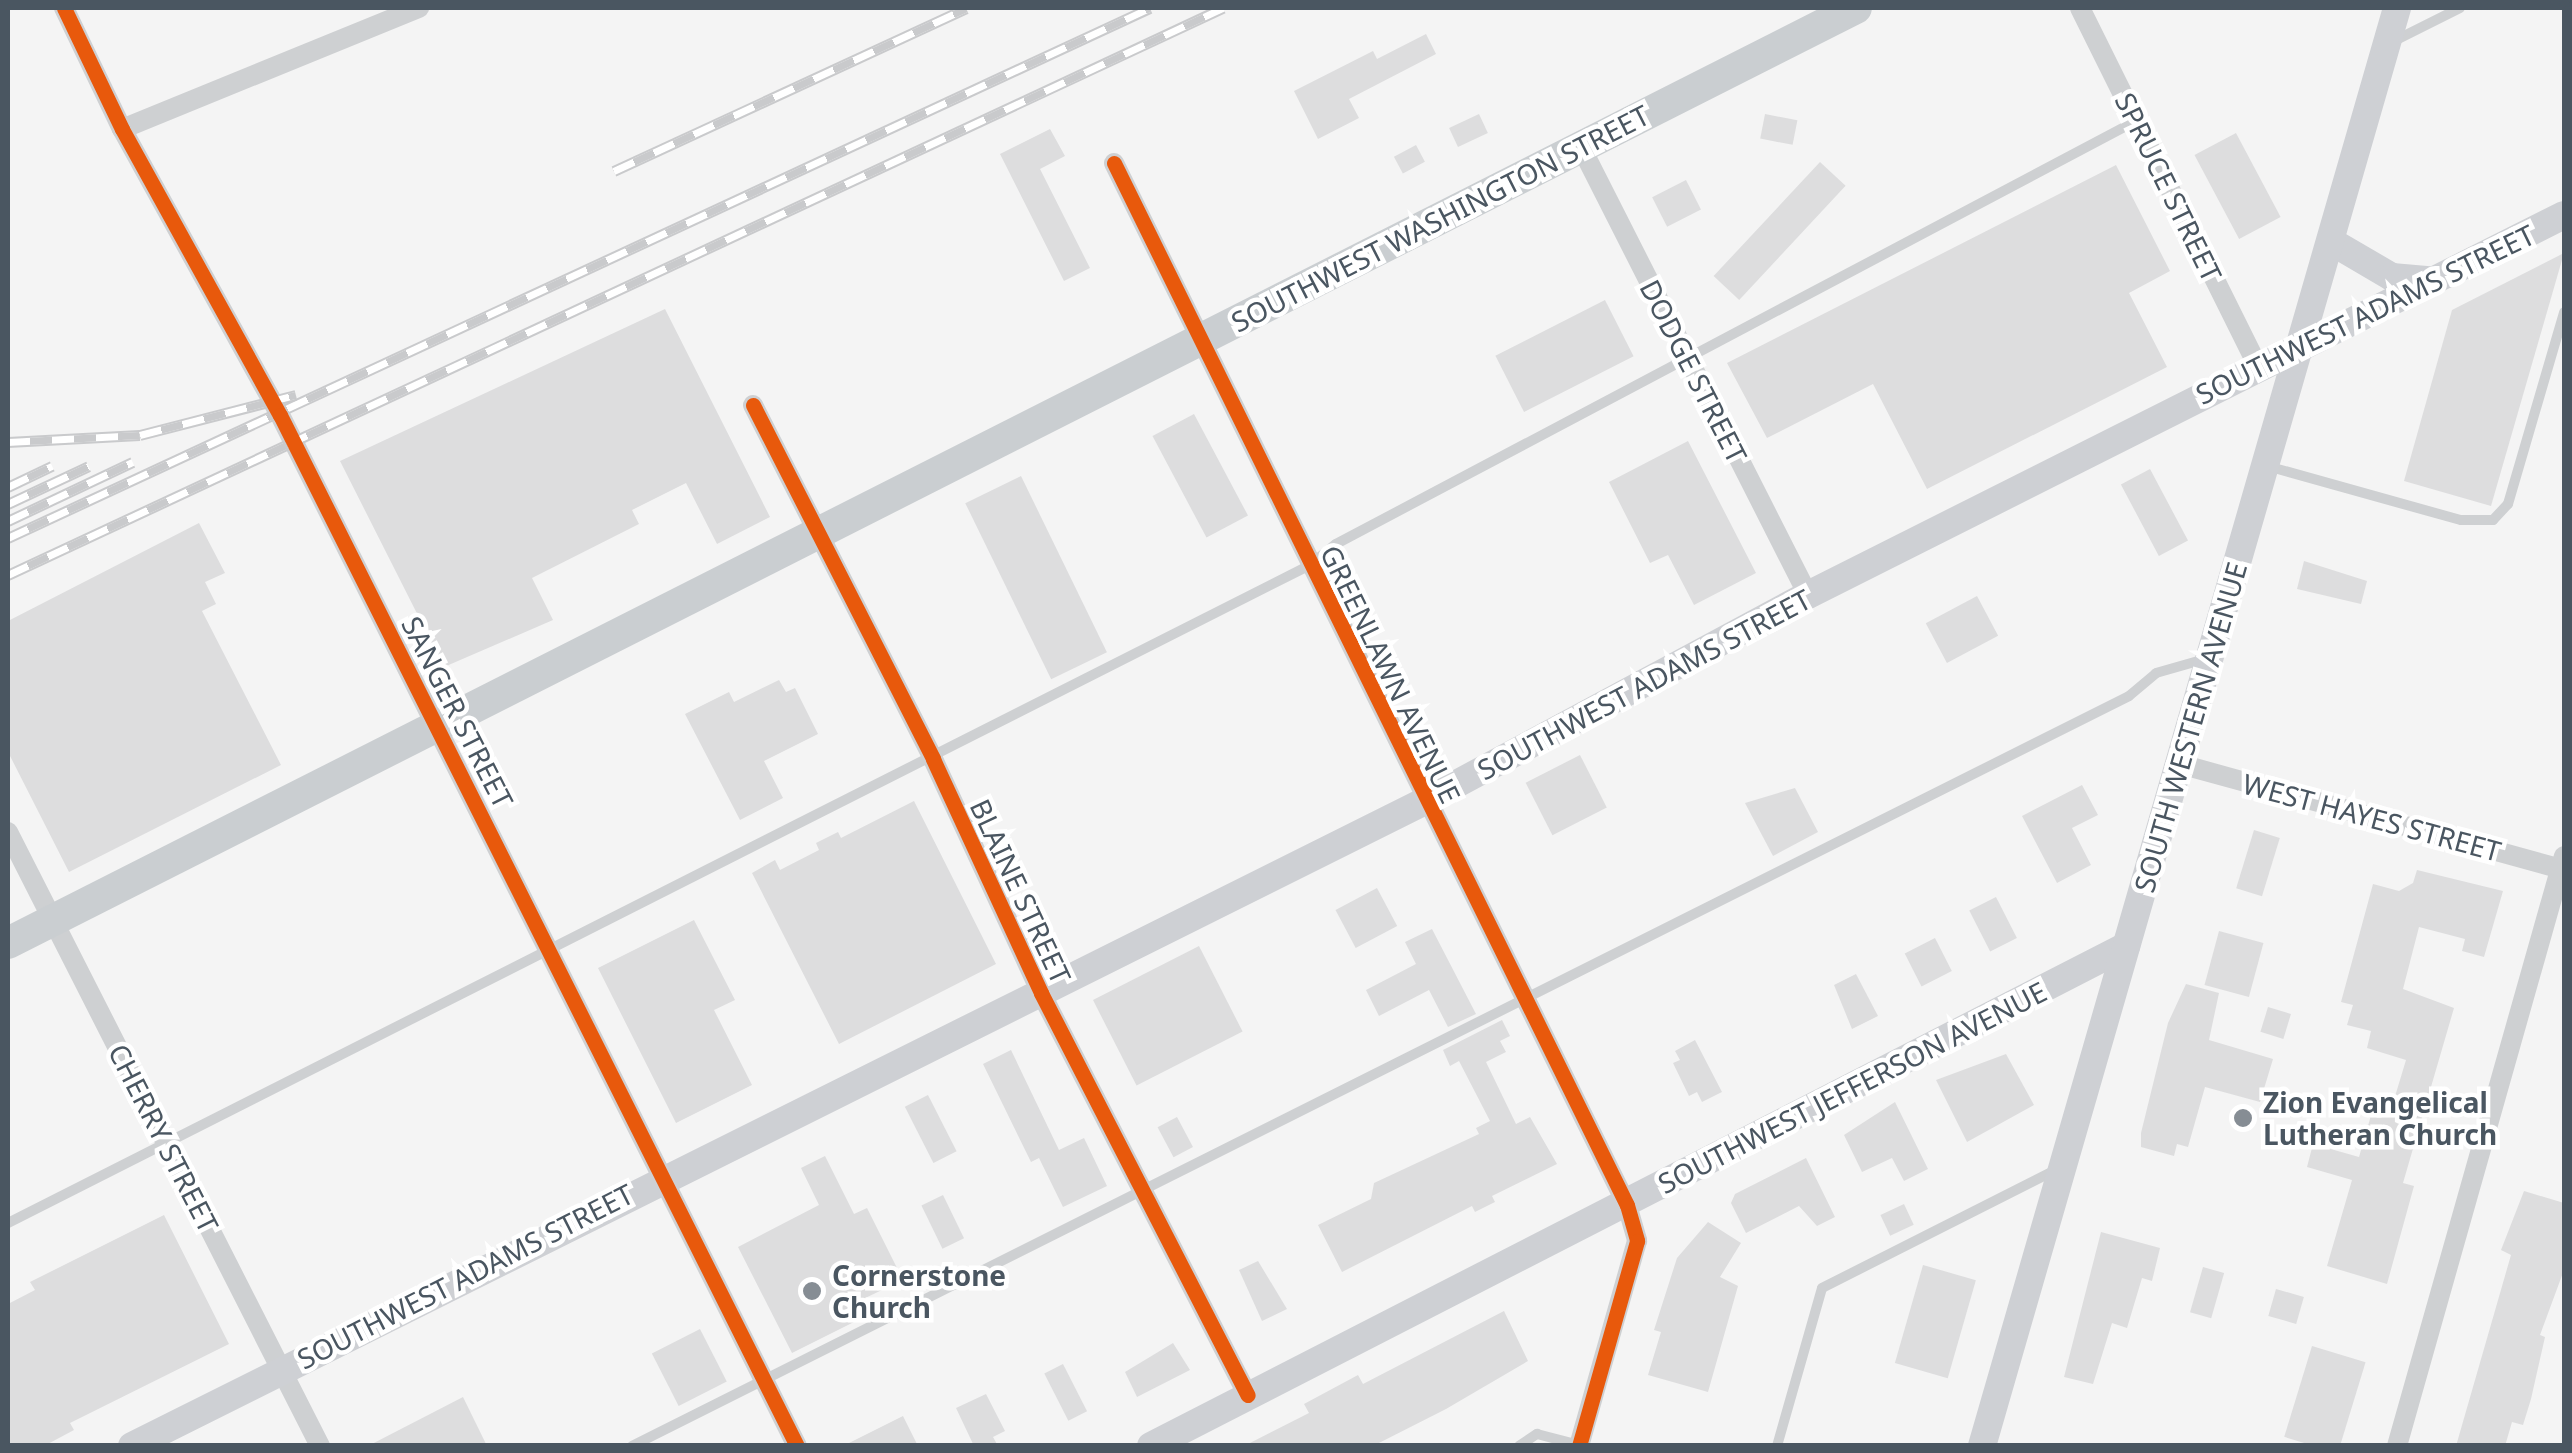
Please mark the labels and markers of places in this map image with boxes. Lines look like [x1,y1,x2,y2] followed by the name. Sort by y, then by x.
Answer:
[2263,1085,2497,1151] place label: Zion Evangelical Lutheran Church
[2232,1107,2254,1129] marker: Zion Evangelical Lutheran Church
[832,1258,1006,1324] place label: Cornerstone Church
[801,1280,823,1302] marker: Cornerstone Church

